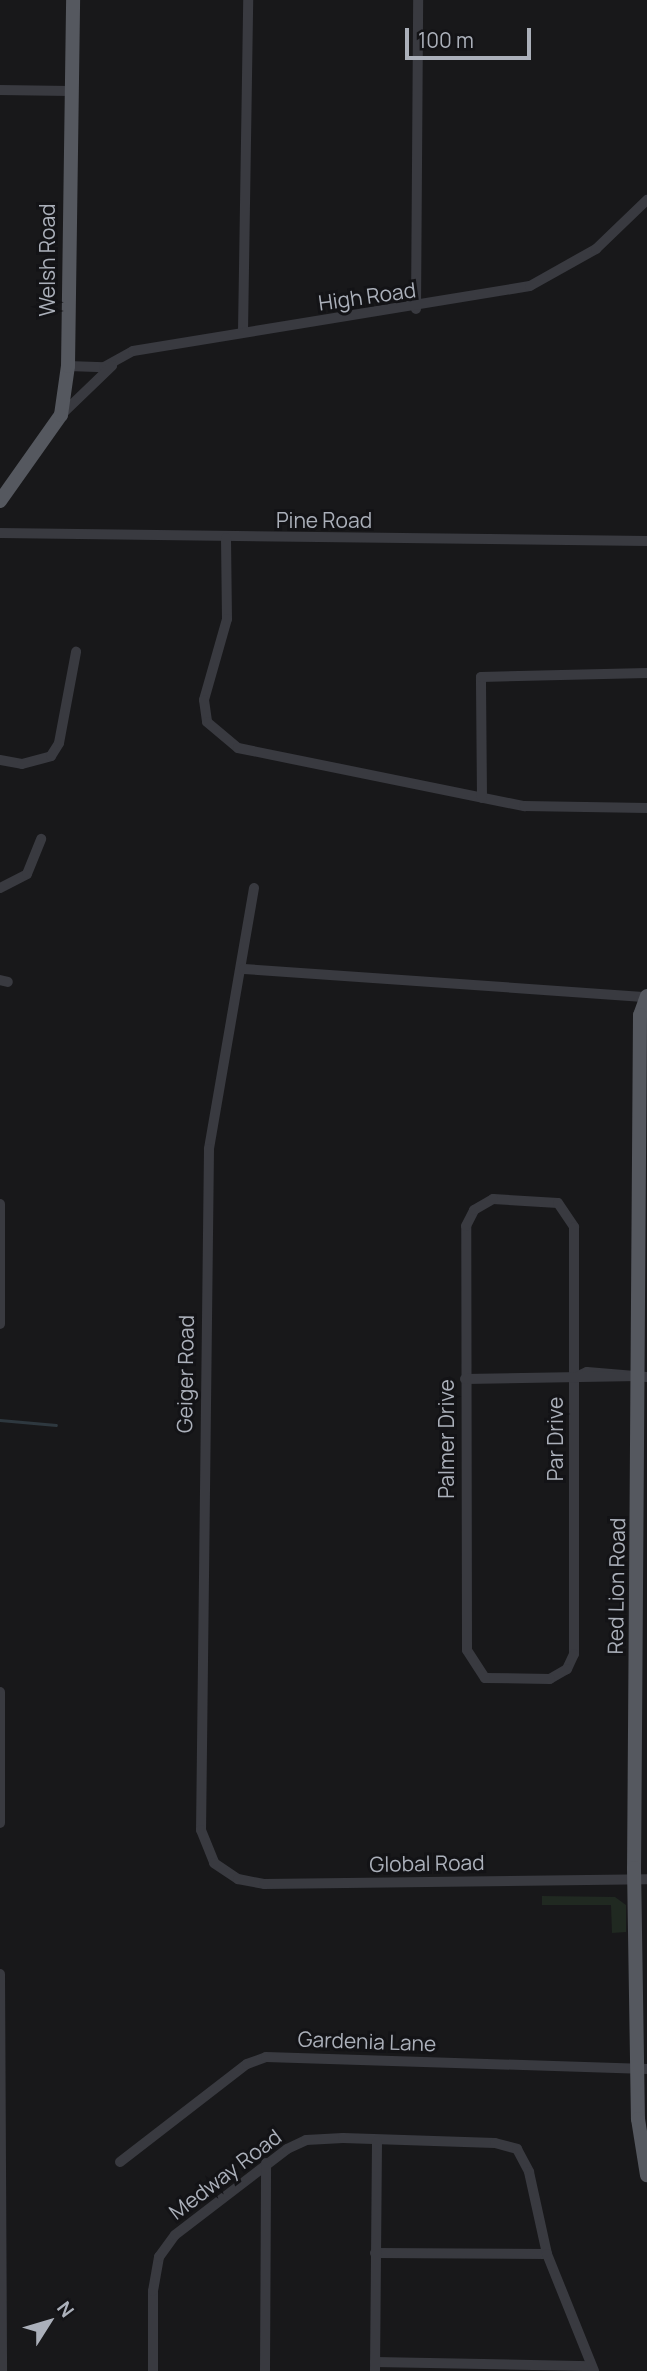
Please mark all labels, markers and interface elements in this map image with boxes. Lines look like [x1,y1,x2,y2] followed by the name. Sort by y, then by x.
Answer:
[409,14,535,58] scale bar
[418,26,474,54] text: 100 m
[34,203,60,317] street label: Welsh Road
[317,277,417,315] street label: High Road
[276,507,372,533] street label: Pine Road
[171,1315,199,1433] street label: Geiger Road
[433,1379,459,1499] street label: Palmer Drive
[542,1397,568,1481] street label: Par Drive
[602,1517,630,1655] street label: Red Lion Road
[369,1849,485,1877] street label: Global Road
[297,2026,437,2056] street label: Gardenia Lane
[164,2124,286,2224] street label: Medway Road
[14,2287,84,2357] north arrow
[51,2296,80,2323] text: N

